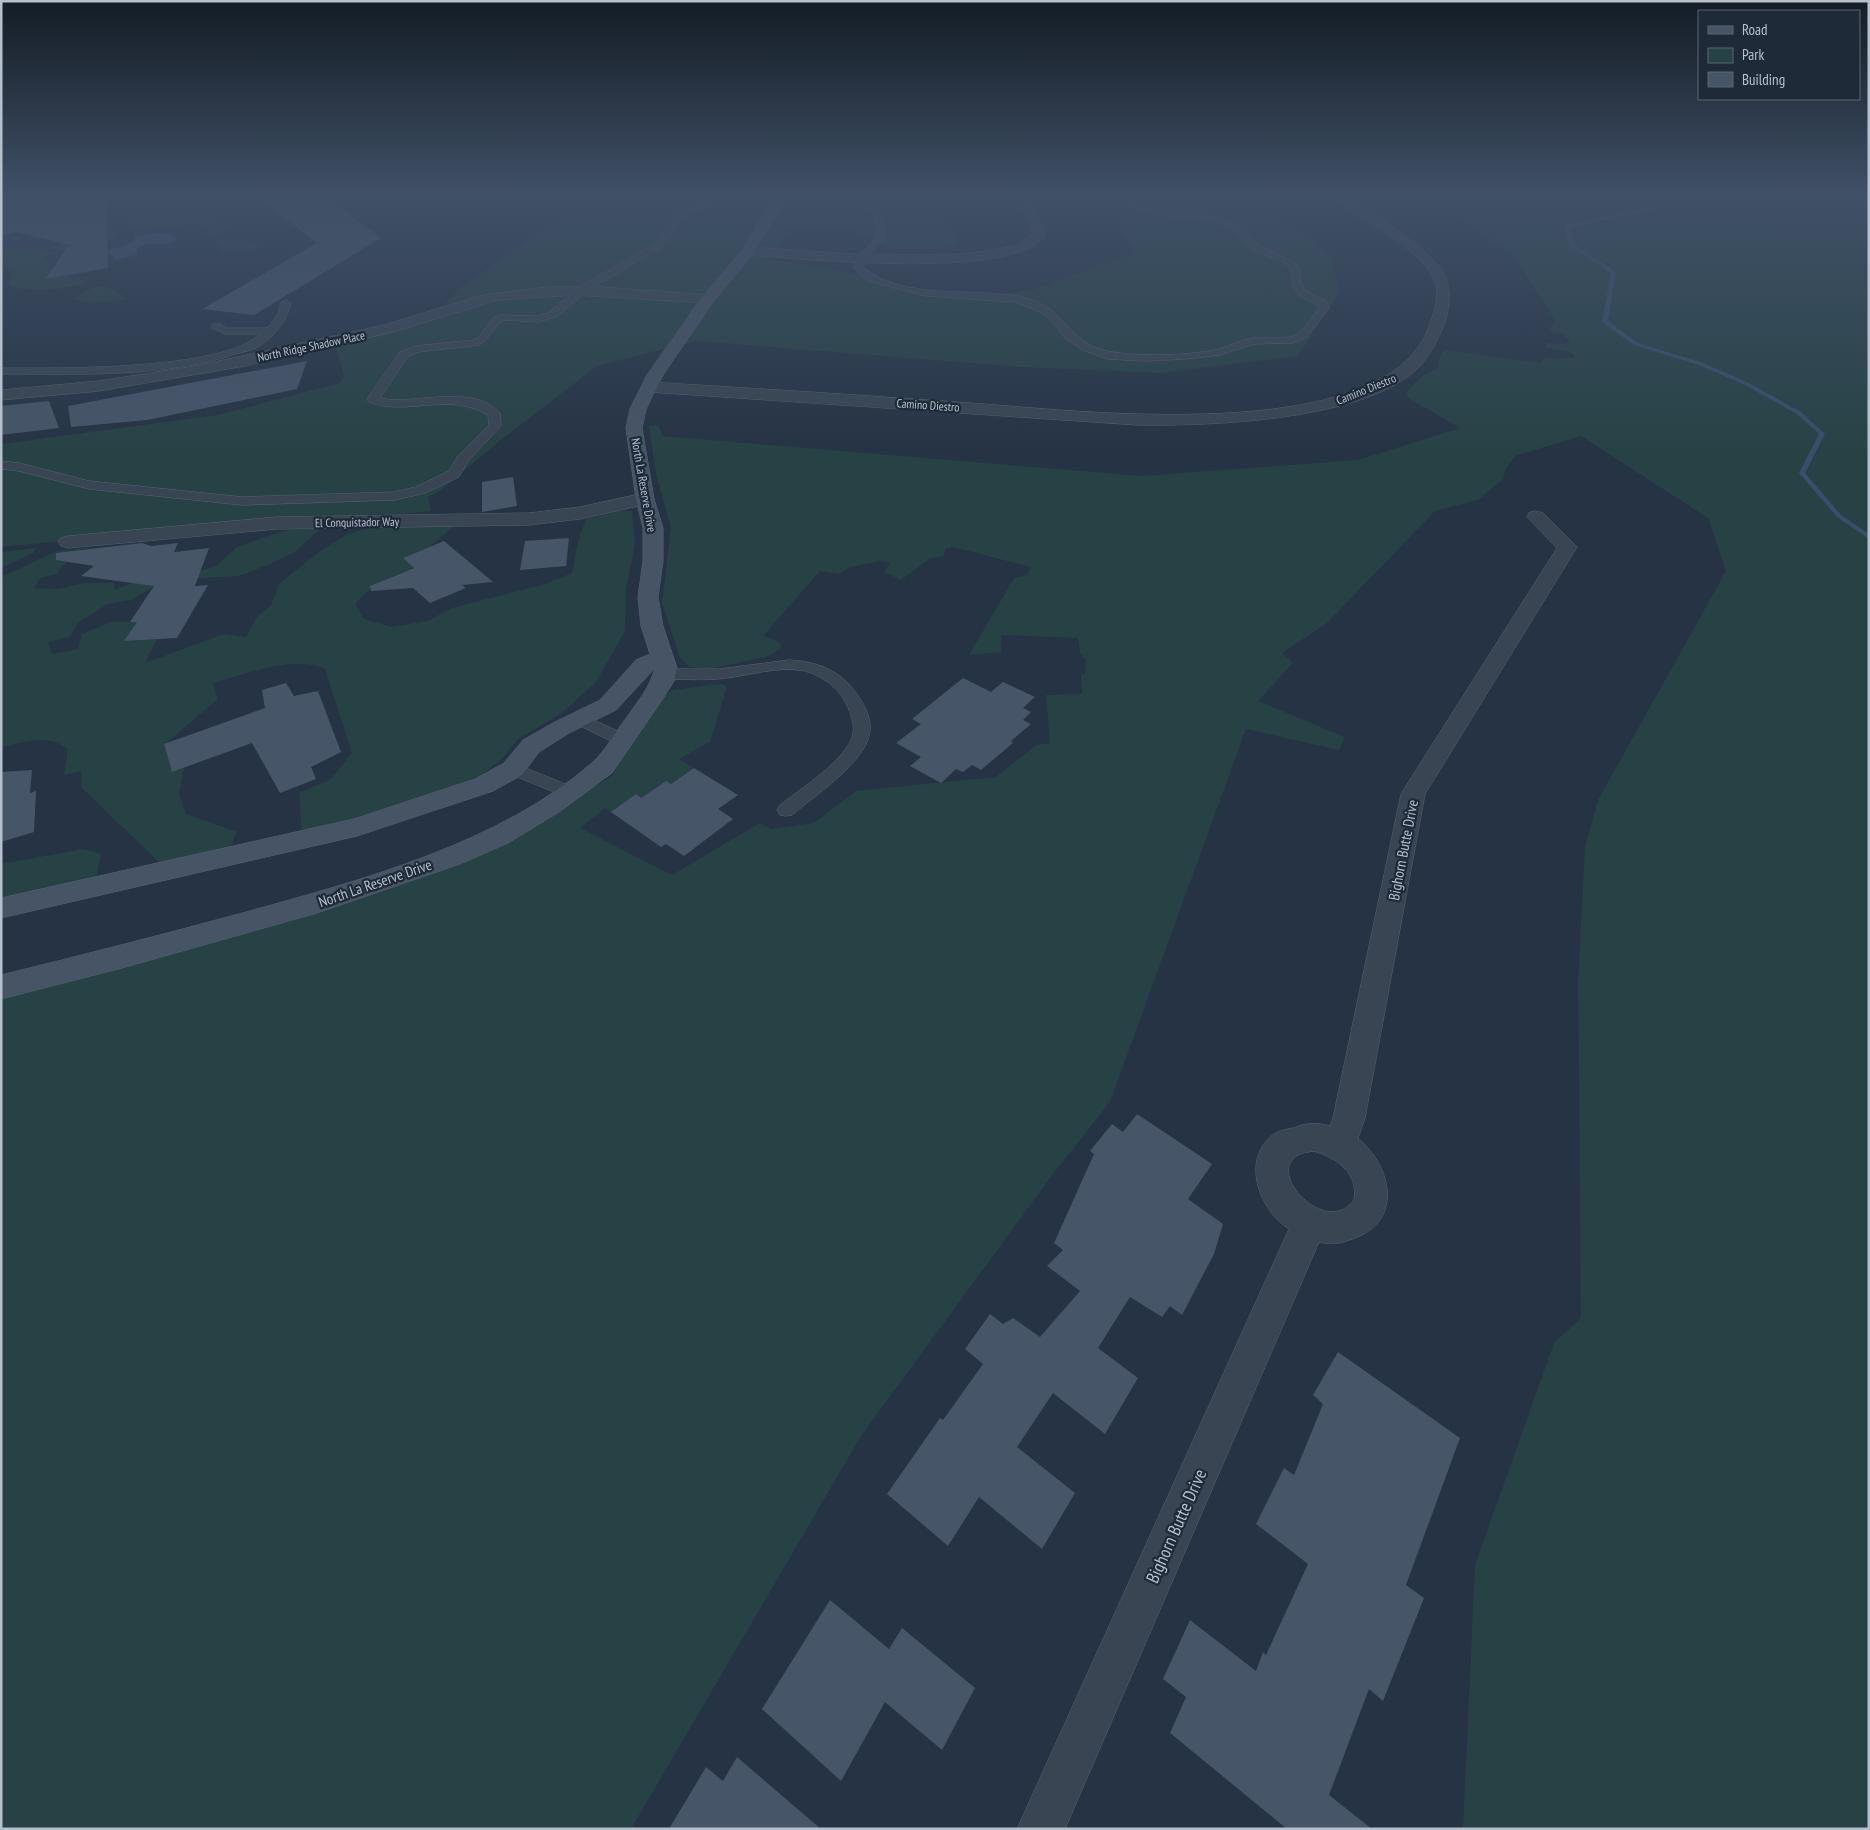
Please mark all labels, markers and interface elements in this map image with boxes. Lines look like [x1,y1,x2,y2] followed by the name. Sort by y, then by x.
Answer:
[1698,10,1860,100] legend
[1742,20,1768,39] text: Road
[1742,45,1764,64] text: Park
[1742,70,1785,89] text: Building
[256,327,366,365] street label: North Ridge Shadow Place
[1334,370,1398,408] street label: Camino Diestro
[896,395,960,415] street label: Camino Diestro
[628,437,660,533] street label: North La Reserve Drive
[315,514,400,530] street label: El Conquistador Way
[1384,798,1422,902] street label: Bighorn Butte Drive
[316,855,434,911] street label: North La Reserve Drive
[1141,1465,1211,1587] street label: Bighorn Butte Drive

